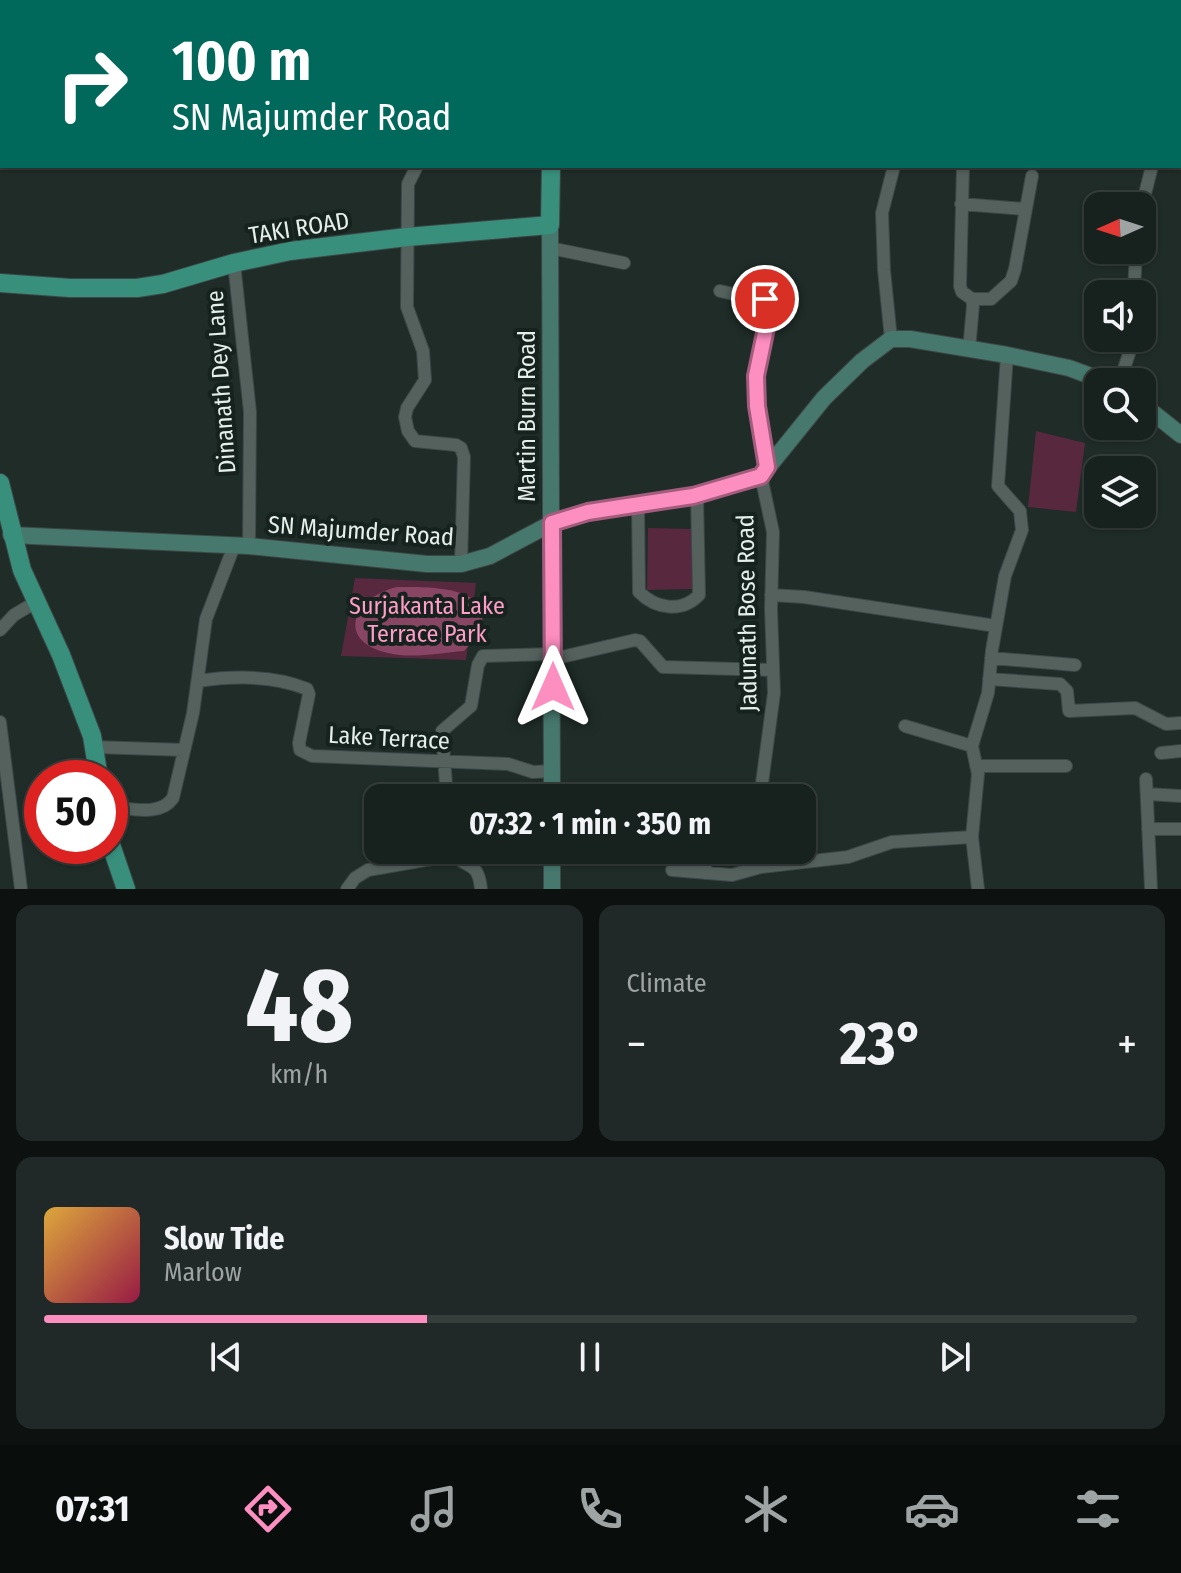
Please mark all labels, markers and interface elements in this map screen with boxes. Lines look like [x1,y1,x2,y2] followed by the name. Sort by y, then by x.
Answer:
[172,28,311,95] text: 100 m
[40,32,144,136] icon: right
[172,96,451,140] text: SN Majumder Road
[1084,192,1156,264] north arrow
[1084,192,1156,528] map controls
[247,206,351,250] street label: TAKI ROAD
[731,265,799,333] pin
[743,277,787,321] icon: arrive
[1084,280,1156,352] button: sound
[201,289,241,475] street label: Dinanath Dey Lane
[513,330,541,502] street label: Martin Burn Road
[1084,368,1156,440] button: search
[1084,456,1156,528] button: layers
[267,511,455,551] street label: SN Majumder Road
[731,514,763,712] street label: Jadunath Bose Road
[349,592,505,648] park label: Surjakanta Lake Terrace Park
[511,645,595,729] position arrow
[327,721,451,755] street label: Lake Terrace
[24,760,128,864] speed limit sign: 50
[469,806,711,842] text: 07:32 · 1 min · 350 m
[245,944,353,1069] text: 48
[627,968,707,999] text: Climate
[840,1008,924,1080] text: 23°
[627,1018,646,1071] text: −
[1117,1018,1137,1071] text: +
[270,1059,328,1090] text: km/h
[164,1221,285,1257] text: Slow Tide
[164,1257,242,1288] text: Marlow
[204,1335,248,1379] icon: previous
[568,1335,612,1379] icon: pause
[933,1335,977,1379] icon: next
[240,1481,296,1537] icon: directions
[406,1481,462,1537] icon: music
[572,1481,628,1537] icon: phone
[738,1481,794,1537] icon: climate
[904,1481,960,1537] icon: car
[1070,1481,1126,1537] icon: filters
[55,1487,130,1531] text: 07:31

